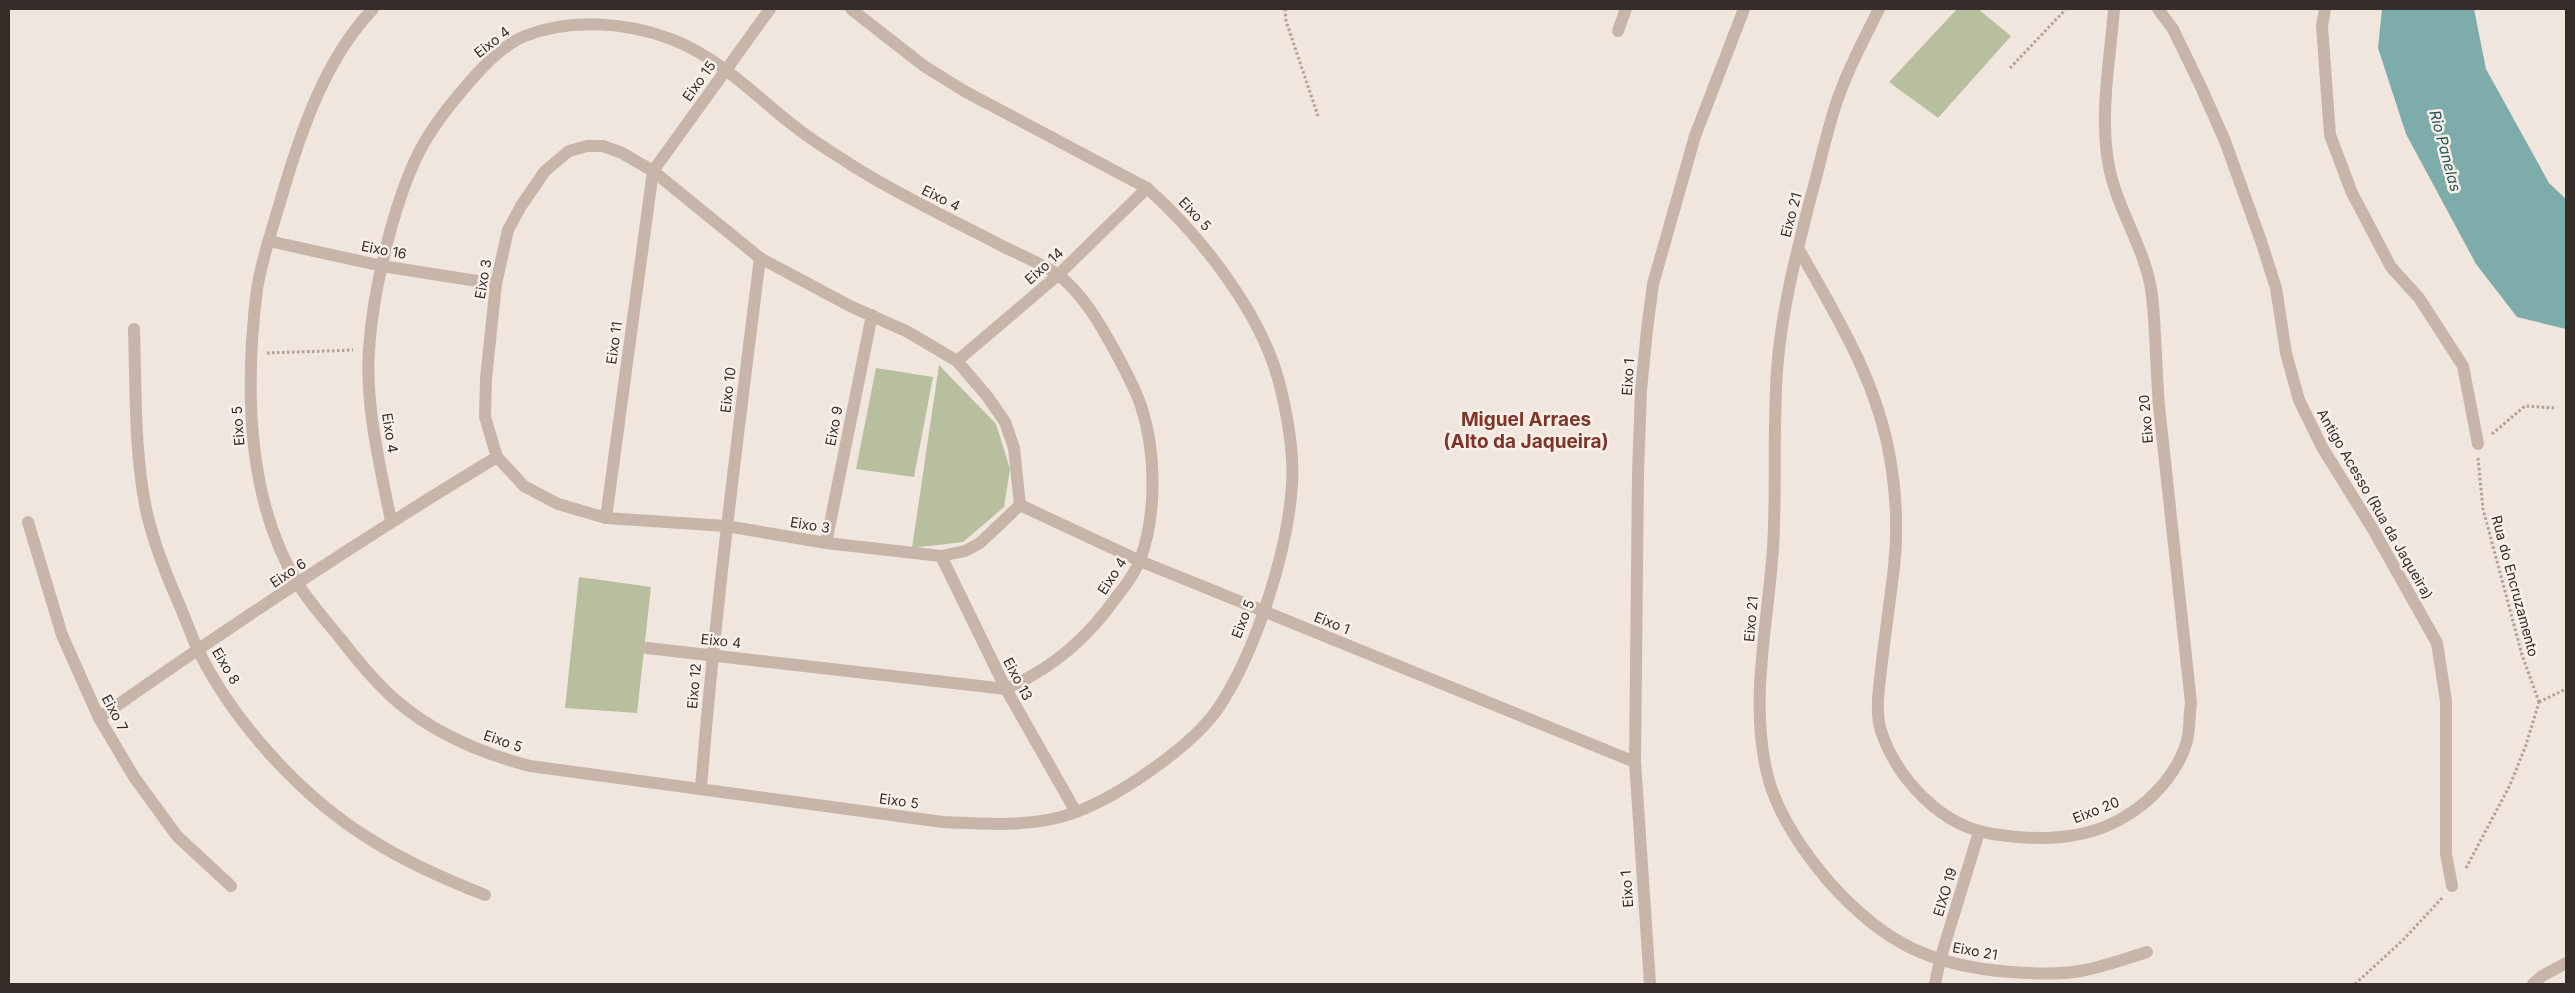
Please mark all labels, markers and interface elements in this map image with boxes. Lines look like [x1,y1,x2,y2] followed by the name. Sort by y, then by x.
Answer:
[470,22,513,61] street label: Eixo 4
[678,57,719,104] street label: Eixo 15
[2426,108,2465,194] water label: Rio Panelas
[919,181,963,214] street label: Eixo 4
[1776,191,1805,239] street label: Eixo 21
[1176,193,1215,234] street label: Eixo 5
[360,237,408,262] street label: Eixo 16
[1021,244,1067,287] street label: Eixo 14
[471,258,494,300] street label: Eixo 3
[602,321,625,365] street label: Eixo 11
[1618,358,1637,396] street label: Eixo 1
[716,366,739,414] street label: Eixo 10
[2135,394,2156,444] street label: Eixo 20
[228,405,247,447] street label: Eixo 5
[821,405,846,447] street label: Eixo 9
[2314,406,2437,602] street label: Antigo Acesso (Rua da Jaqueira)
[1443,408,1609,453] district label: Miguel Arraes (Alto da Jaqueira)
[379,412,402,454] street label: Eixo 4
[789,513,831,536] street label: Eixo 3
[2488,513,2543,658] street label: Rua do Encruzamento
[266,554,309,591] street label: Eixo 6
[1093,554,1130,597] street label: Eixo 4
[1740,595,1761,642] street label: Eixo 21
[1227,597,1258,641] street label: Eixo 5
[1312,608,1353,637] street label: Eixo 1
[700,630,742,651] street label: Eixo 4
[209,644,244,687] street label: Eixo 8
[1000,655,1037,703] street label: Eixo 13
[683,662,704,709] street label: Eixo 12
[99,691,132,734] street label: Eixo 7
[481,726,525,755] street label: Eixo 5
[878,789,920,812] street label: Eixo 5
[2070,793,2122,826] street label: Eixo 20
[1929,865,1960,918] street label: EIXO 19
[1617,870,1636,908] street label: Eixo 1
[1951,938,1999,963] street label: Eixo 21

